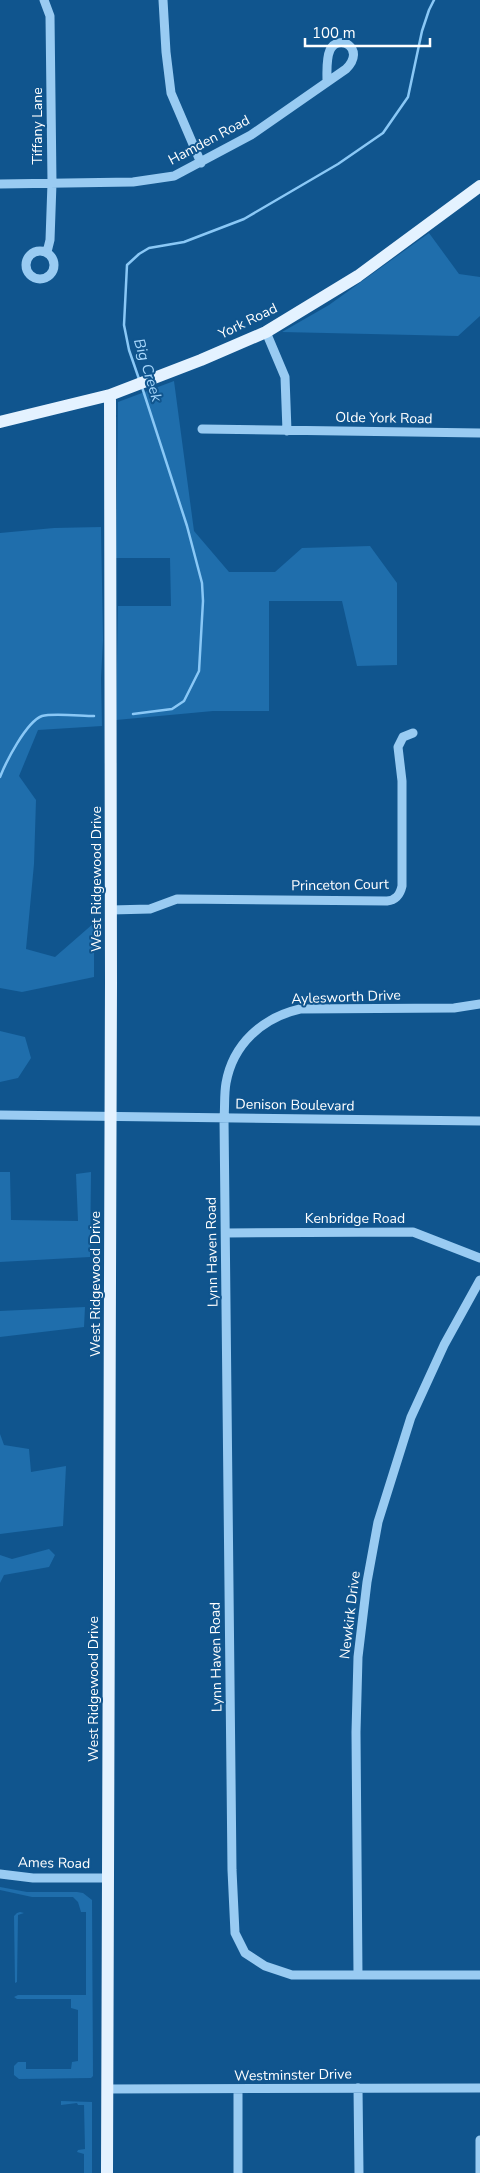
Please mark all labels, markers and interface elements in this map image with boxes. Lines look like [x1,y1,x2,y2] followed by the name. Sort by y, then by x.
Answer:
[305,15,430,47] scale bar
[312,23,356,43] text: 100 m
[28,87,47,165] street label: Tiffany Lane
[165,111,253,169] street label: Hamden Road
[215,299,281,344] street label: York Road
[129,336,167,405] water label: Big Creek
[335,408,433,428] street label: Olde York Road
[87,806,106,952] street label: West Ridgewood Drive
[291,875,389,895] street label: Princeton Court
[291,986,401,1008] street label: Aylesworth Drive
[235,1094,355,1116] street label: Denison Boulevard
[202,1197,222,1307] street label: Lynn Haven Road
[305,1209,405,1228] street label: Kenbridge Road
[86,1211,105,1357] street label: West Ridgewood Drive
[335,1570,365,1660] street label: Newkirk Drive
[206,1602,226,1712] street label: Lynn Haven Road
[84,1616,103,1762] street label: West Ridgewood Drive
[18,1853,90,1873] street label: Ames Road
[234,2064,352,2086] street label: Westminster Drive

